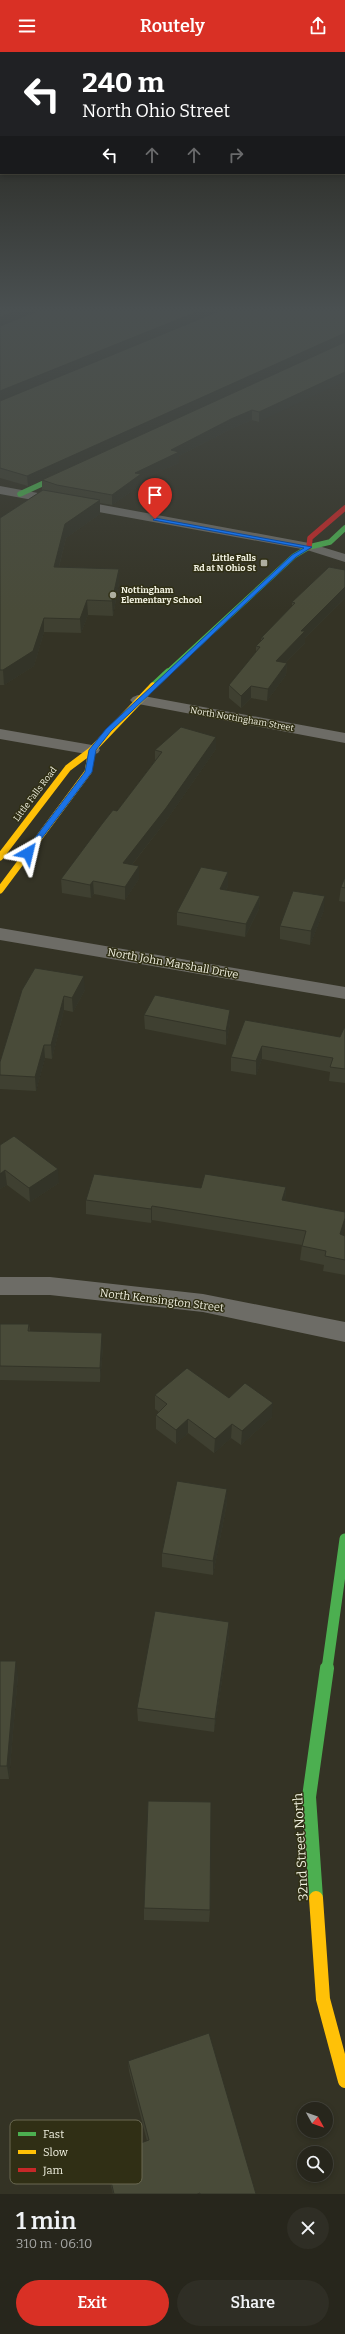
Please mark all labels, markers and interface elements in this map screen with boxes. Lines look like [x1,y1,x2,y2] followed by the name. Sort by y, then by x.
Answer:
[16,15,38,37] icon: menu
[140,15,205,37] text: Routely
[307,15,329,37] icon: share
[82,66,164,99] text: 240 m
[16,68,68,120] icon: left
[82,100,230,122] text: North Ohio Street
[99,144,121,166] icon: left
[141,144,163,166] icon: ahead
[183,144,205,166] icon: ahead
[225,144,247,166] icon: right
[138,478,172,519] pin
[144,484,166,506] icon: arrive
[193,553,257,573] place label: Little Falls Rd at N Ohio St
[259,558,269,568] marker: Little Falls Rd at N Ohio St
[121,585,202,605] place label: Nottingham Elementary School
[108,590,118,600] marker: Nottingham Elementary School
[189,705,295,733] street label: North Nottingham Street
[11,764,59,823] street label: Little Falls Road
[7,832,49,874] position arrow
[107,946,239,981] street label: North John Marshall Drive
[99,1286,225,1315] street label: North Kensington Street
[290,1793,311,1901] street label: 32nd Street North
[297,2102,333,2138] north arrow
[297,2102,333,2182] map controls
[10,2120,142,2184] legend
[43,2128,64,2141] text: Fast
[43,2146,68,2159] text: Slow
[297,2146,333,2182] button: search
[42,2164,63,2177] text: Jam
[16,2207,76,2235] text: 1 min
[287,2207,329,2249] button: close
[16,2236,92,2251] text: 310 m · 06:10
[16,2280,169,2326] button: Exit
[177,2280,329,2326] button: Share

